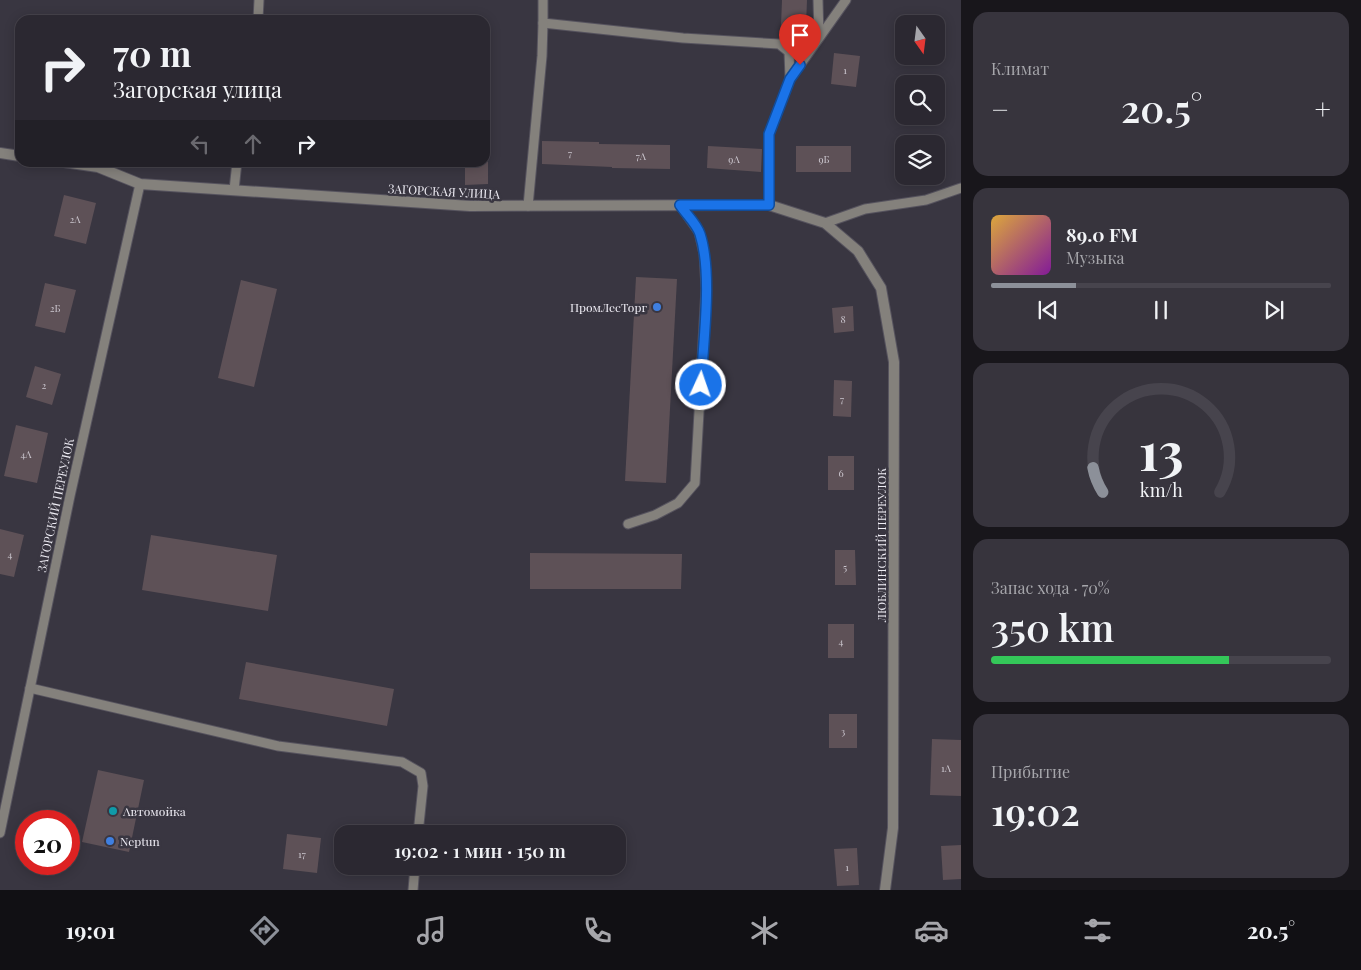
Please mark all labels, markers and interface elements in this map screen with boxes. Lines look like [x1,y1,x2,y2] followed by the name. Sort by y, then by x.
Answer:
[779,14,821,65] pin
[895,15,945,65] north arrow
[895,15,945,185] map controls
[786,21,814,49] icon: arrive
[113,29,191,76] text: 70 m
[30,35,95,100] icon: right
[991,58,1049,79] text: Климат
[843,63,847,77] house number: 1
[113,74,282,104] text: Загорская улица
[895,75,945,125] button: search
[1121,82,1203,133] text: 20.5°
[991,90,1009,127] text: −
[1315,90,1331,127] text: +
[186,130,214,158] icon: left
[239,130,267,158] icon: ahead
[292,130,320,158] icon: right
[895,135,945,185] button: layers
[568,146,572,160] house number: 7
[636,149,647,163] house number: 7А
[728,152,740,166] house number: 9А
[818,152,830,166] house number: 9Б
[388,180,501,202] street label: ЗАГОРСКАЯ УЛИЦА
[69,212,81,226] house number: 2А
[1066,221,1138,247] text: 89.0 FM
[1066,247,1125,268] text: Музыка
[1034,296,1062,324] icon: previous
[1147,296,1175,324] icon: pause
[1260,296,1288,324] icon: next
[570,299,647,315] place label: ПромЛесТорг
[50,301,60,315] house number: 2Б
[651,301,663,313] marker: ПромЛесТорг
[840,312,846,326] house number: 8
[674,358,726,410] position arrow
[42,378,47,392] house number: 2
[840,392,844,406] house number: 7
[1139,415,1183,484] text: 13
[33,436,77,574] street label: ЗАГОРСКИЙ ПЕРЕУЛОК
[20,447,32,461] house number: 4А
[838,466,844,480] house number: 6
[873,468,889,623] street label: ЛЮБЛИНСКИЙ ПЕРЕУЛОК
[1140,478,1183,501] text: km/h
[8,547,13,561] house number: 4
[843,560,847,574] house number: 5
[991,577,1110,598] text: Запас хода · 70%
[991,601,1114,652] text: 350 km
[839,634,844,648] house number: 4
[841,724,846,738] house number: 3
[941,761,952,775] house number: 1А
[991,761,1070,782] text: Прибытие
[991,785,1080,836] text: 19:02
[122,803,186,819] place label: Автомойка
[107,805,119,817] marker: Автомойка
[15,810,80,875] speed limit sign: 20
[120,833,160,849] place label: Neptun
[104,835,116,847] marker: Neptun
[394,837,566,863] text: 19:02 · 1 мин · 150 m
[298,847,306,861] house number: 17
[845,860,849,874] house number: 1
[247,913,282,948] icon: directions
[414,913,449,948] icon: music
[580,913,615,948] icon: phone
[747,913,782,948] icon: climate
[914,913,949,948] icon: car
[1080,913,1115,948] icon: filters
[66,915,115,945] text: 19:01
[1247,915,1295,945] text: 20.5°

